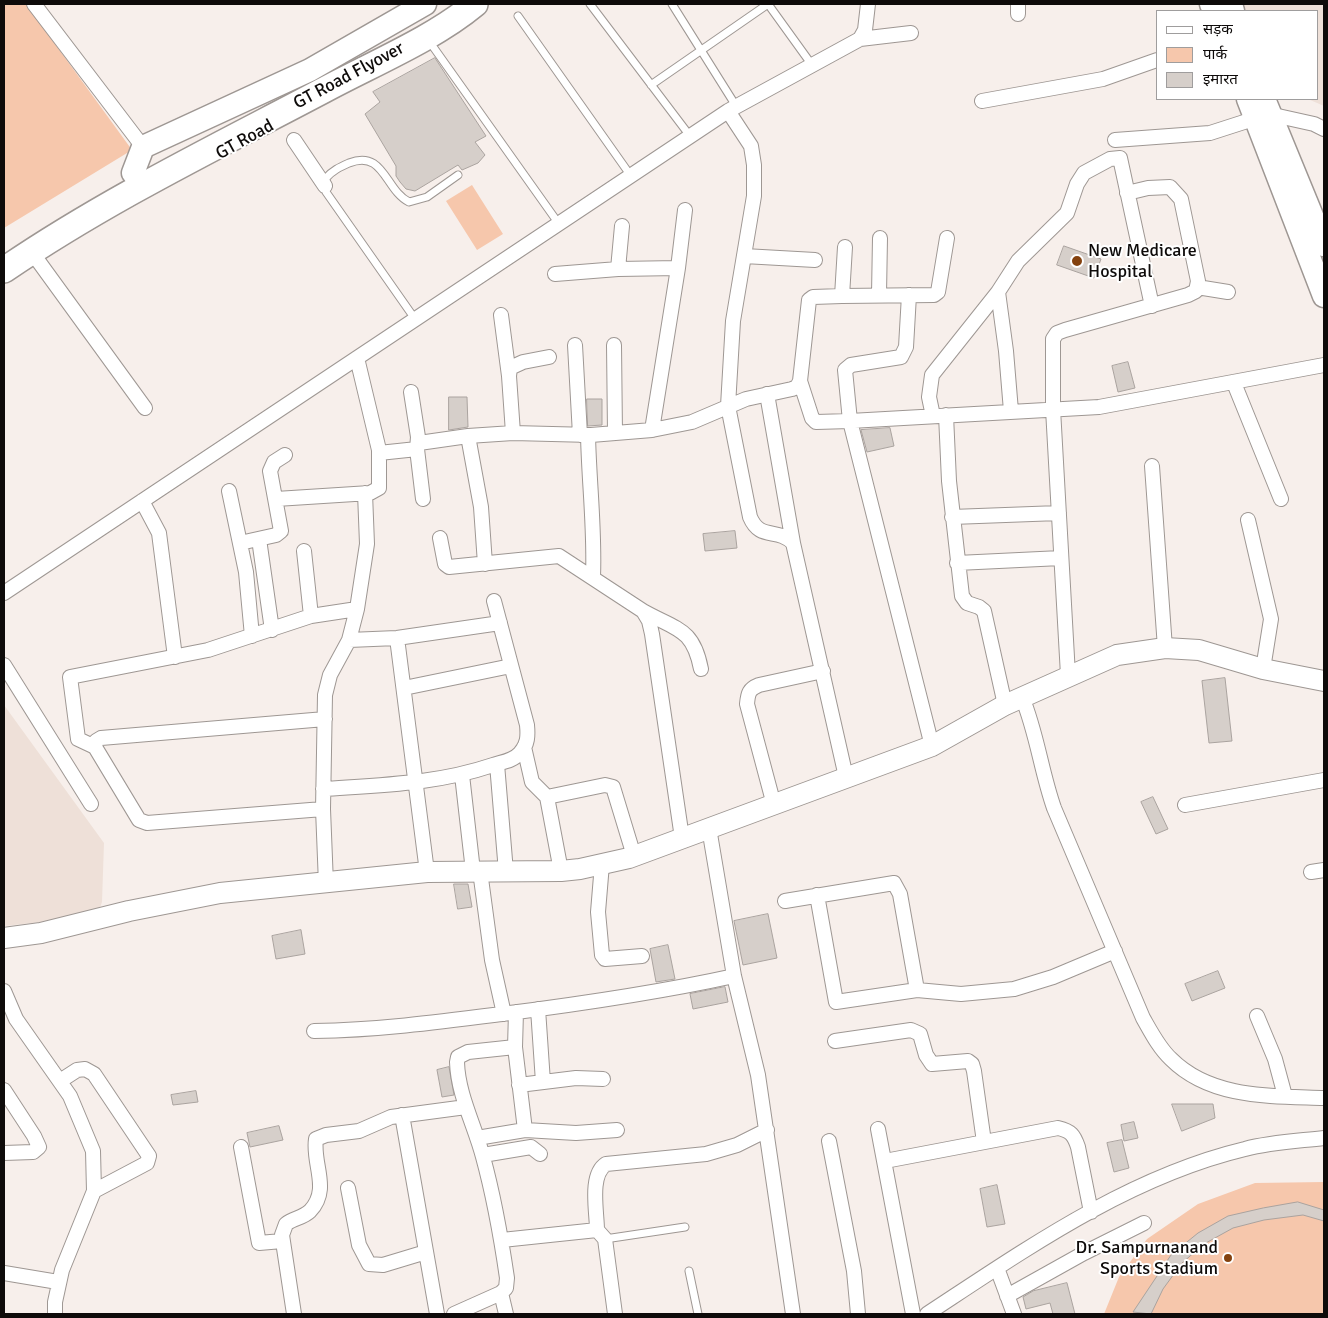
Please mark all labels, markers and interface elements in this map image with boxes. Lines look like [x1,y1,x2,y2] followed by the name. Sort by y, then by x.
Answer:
[1156,10,1318,100] legend
[1203,20,1233,38] text: सड़क
[290,38,408,114] street label: GT Road Flyover
[1203,45,1227,63] text: पार्क
[1203,70,1238,88] text: इमारत
[212,115,278,165] street label: GT Road
[1088,240,1197,282] place label: New Medicare Hospital
[1070,254,1084,268] marker: New Medicare Hospital
[1075,1237,1218,1280] place label: Dr. Sampurnanand Sports Stadium
[1222,1252,1234,1264] marker: Dr. Sampurnanand Sports Stadium

